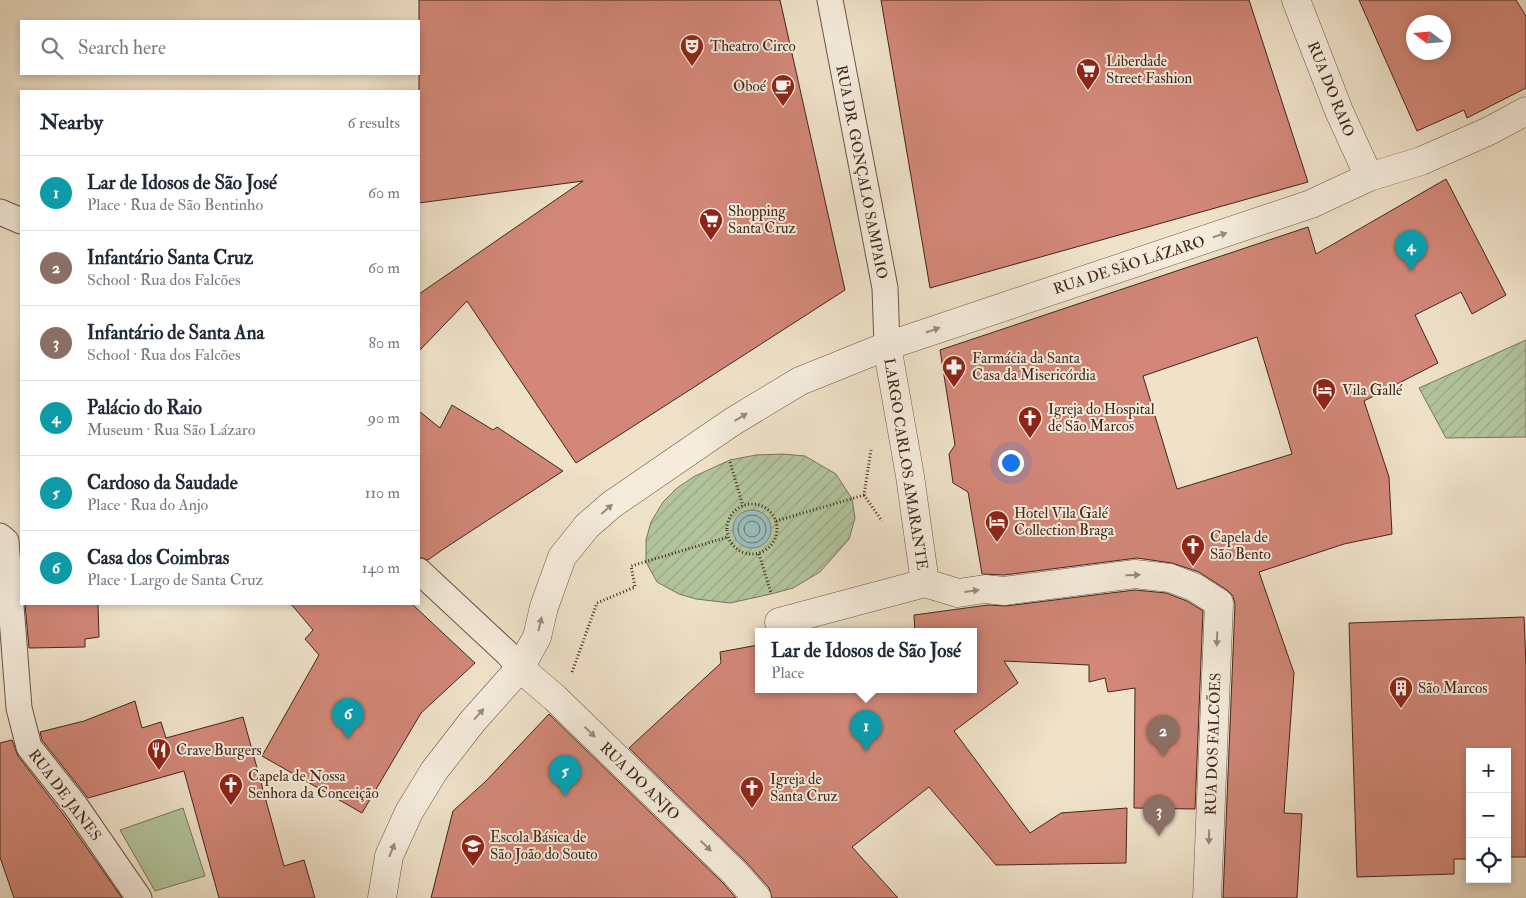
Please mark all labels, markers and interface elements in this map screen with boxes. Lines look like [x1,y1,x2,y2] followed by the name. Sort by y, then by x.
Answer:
[1406,15,1451,60] north arrow
[20,20,420,75] search box
[679,33,705,67] theatre icon: Theatro Circo
[38,34,66,62] icon: search
[78,36,166,60] text: Search here
[710,37,796,56] place label: Theatro Circo
[1303,39,1358,140] street label: RUA DO RAIO
[1106,52,1193,88] place label: Liberdade Street Fashion
[1075,57,1101,91] supermarket icon: Liberdade Street Fashion
[831,64,892,281] street label: RUA DR. GONÇALO SAMPAIO
[770,73,796,107] cafe icon: Oboé
[733,77,767,96] place label: Oboé
[40,109,103,136] text: Nearby
[348,113,400,133] text: 6 results
[87,171,277,195] text: Lar de Idosos de São José
[53,183,59,203] text: 1
[368,183,400,203] text: 60 m
[87,195,263,215] text: Place · Rua de São Bentinho
[728,202,796,238] place label: Shopping Santa Cruz
[698,207,724,241] supermarket icon: Shopping Santa Cruz
[1050,230,1207,299] street label: RUA DE SÃO LÁZARO
[1213,230,1228,238] one-way arrow
[1395,230,1427,271] pin: 4
[87,246,253,270] text: Infantário Santa Cruz
[52,258,60,278] text: 2
[368,258,400,278] text: 60 m
[87,270,240,290] text: School · Rua dos Falcões
[87,321,264,345] text: Infantário de Santa Ana
[926,326,941,334] one-way arrow
[53,333,59,353] text: 3
[369,333,400,353] text: 80 m
[87,345,240,365] text: School · Rua dos Falcões
[972,349,1097,385] place label: Farmácia da Santa Casa da Misericórdia
[941,354,967,388] pharmacy icon: Farmácia da Santa Casa da Misericórdia
[879,357,932,572] street label: LARGO CARLOS AMARANTE
[1311,377,1337,411] hotel icon: Vila Gallé
[1342,381,1403,400] place label: Vila Gallé
[87,396,202,420] text: Palácio do Raio
[1048,400,1155,436] place label: Igreja do Hospital de São Marcos
[1017,405,1043,439] church icon: Igreja do Hospital de São Marcos
[52,408,60,428] text: 4
[368,408,400,428] text: 90 m
[735,412,748,421] one-way arrow
[87,420,255,440] text: Museum · Rua São Lázaro
[998,450,1024,476] your location
[87,471,238,495] text: Cardoso da Saudade
[52,483,60,503] text: 5
[365,483,400,503] text: 110 m
[87,495,208,515] text: Place · Rua do Anjo
[601,503,614,514] one-way arrow
[1014,504,1115,540] place label: Hotel Vila Galé Collection Braga
[984,509,1010,543] hotel icon: Hotel Vila Galé Collection Braga
[1210,528,1271,564] place label: Capela de São Bento
[1180,533,1206,567] church icon: Capela de São Bento
[87,546,229,570] text: Casa dos Coimbras
[52,558,60,578] text: 6
[362,558,400,578] text: 140 m
[87,570,263,590] text: Place · Largo de Santa Cruz
[1126,571,1142,579] one-way arrow
[965,586,981,594] one-way arrow
[536,617,544,632] one-way arrow
[755,628,977,693] popup
[1213,632,1221,648] one-way arrow
[771,639,961,663] text: Lar de Idosos de São José
[771,663,804,683] text: Place
[1201,672,1225,816] street label: RUA DOS FALCÕES
[1388,675,1414,709] building icon: São Marcos
[1418,679,1487,698] place label: São Marcos
[332,698,364,739] pin: 6
[473,708,485,720] one-way arrow
[850,710,882,751] pin: 1
[1147,715,1179,756] pin: 2
[584,726,596,738] one-way arrow
[146,737,172,771] restaurant icon: Crave Burgers
[595,738,684,825] street label: RUA DO ANJO
[176,741,262,760] place label: Crave Burgers
[23,746,105,845] street label: RUA DE JANES
[1466,748,1511,883] map controls
[1466,748,1511,793] button: +
[549,755,581,796] pin: 5
[248,767,379,803] place label: Capela de Nossa Senhora da Conceição
[770,770,838,806] place label: Igreja de Santa Cruz
[218,772,244,806] church icon: Capela de Nossa Senhora da Conceição
[739,775,765,809] church icon: Igreja de Santa Cruz
[1466,793,1511,838] button: −
[1143,795,1175,836] pin: 3
[490,828,598,865] place label: Escola Básica de São João do Souto
[1205,829,1213,845] one-way arrow
[460,833,486,867] school or university icon: Escola Básica de São João do Souto
[1466,838,1511,883] button: locate
[700,839,712,851] one-way arrow
[389,843,396,858] one-way arrow

